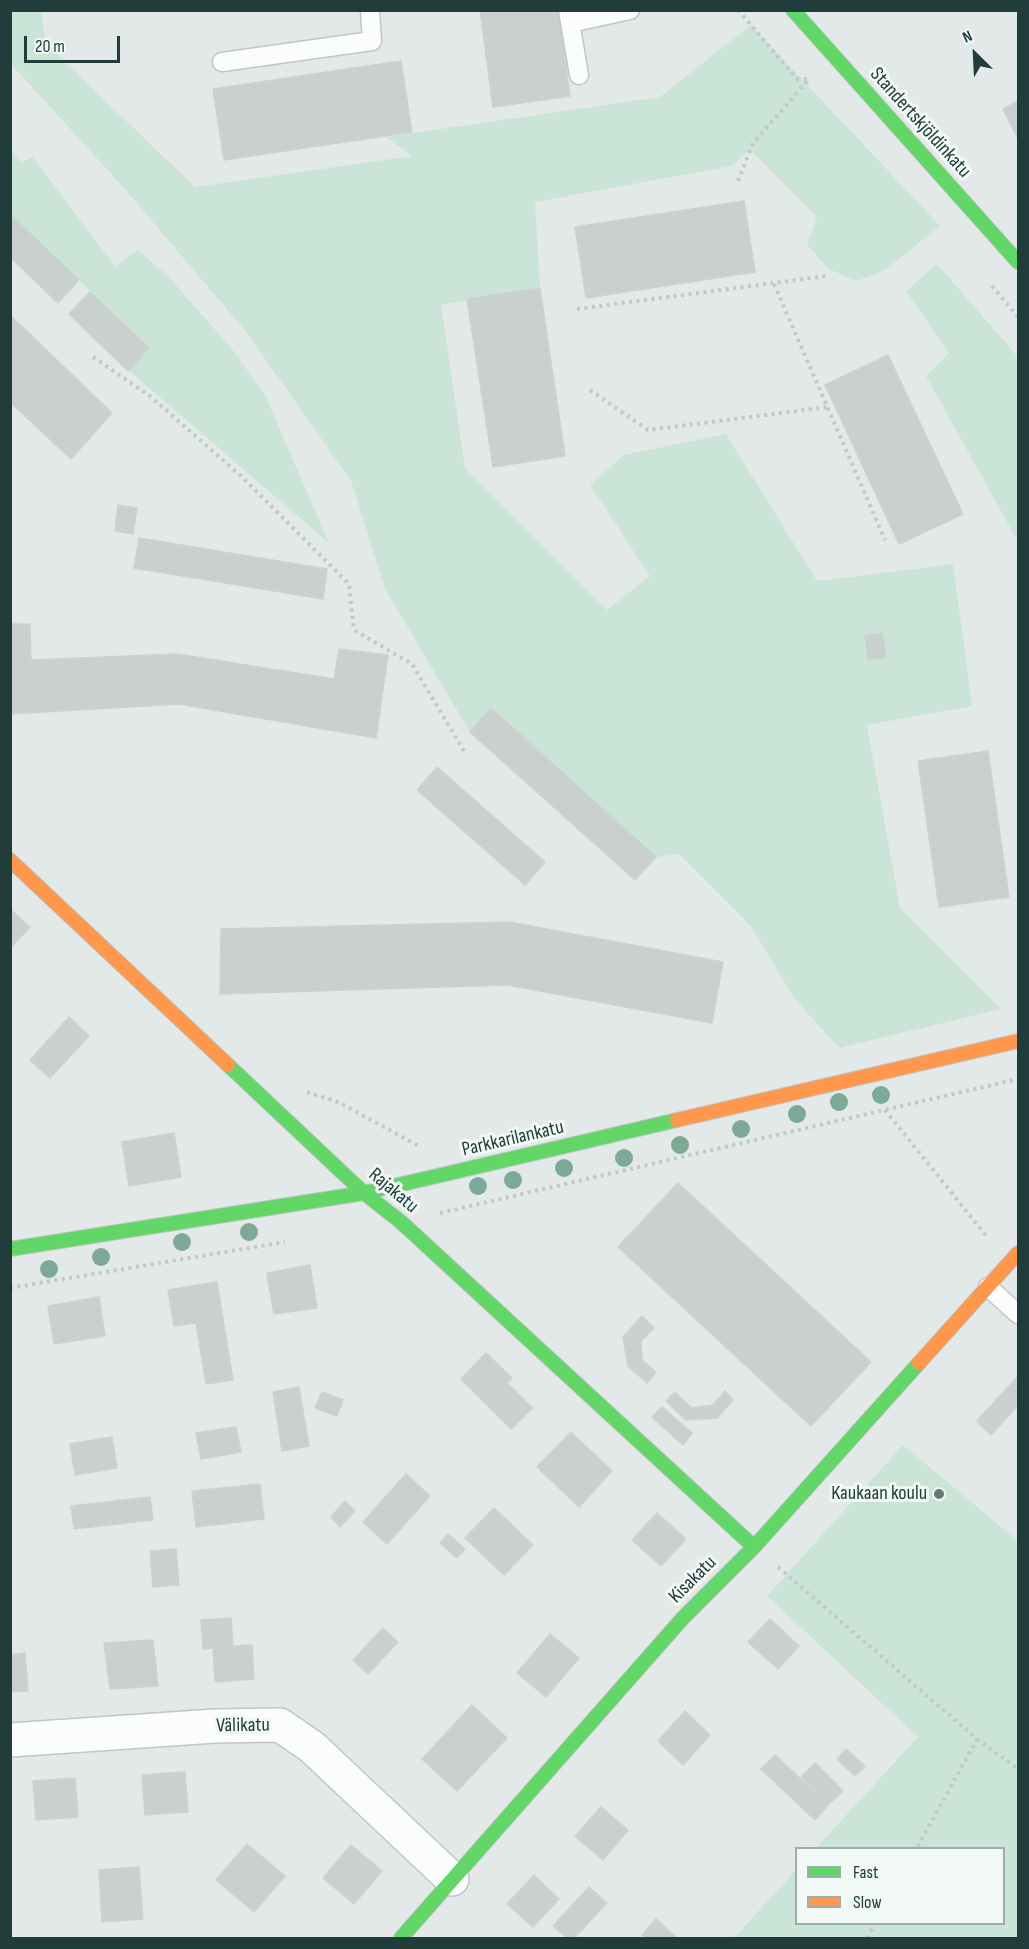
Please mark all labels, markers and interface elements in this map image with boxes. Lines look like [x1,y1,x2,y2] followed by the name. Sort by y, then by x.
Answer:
[27,24,123,62] scale bar
[945,24,1005,84] north arrow
[960,27,975,48] text: N
[35,36,65,57] text: 20 m
[864,63,976,183] street label: Standertskjöldinkatu
[460,1116,566,1162] street label: Parkkarilankatu
[363,1163,423,1219] street label: Rajakatu
[831,1482,927,1506] place label: Kaukaan koulu
[932,1487,946,1501] marker: Kaukaan koulu
[664,1551,722,1609] street label: Kisakatu
[216,1714,270,1738] street label: Välikatu
[795,1847,1005,1925] legend
[853,1862,878,1883] text: Fast
[853,1892,882,1913] text: Slow

